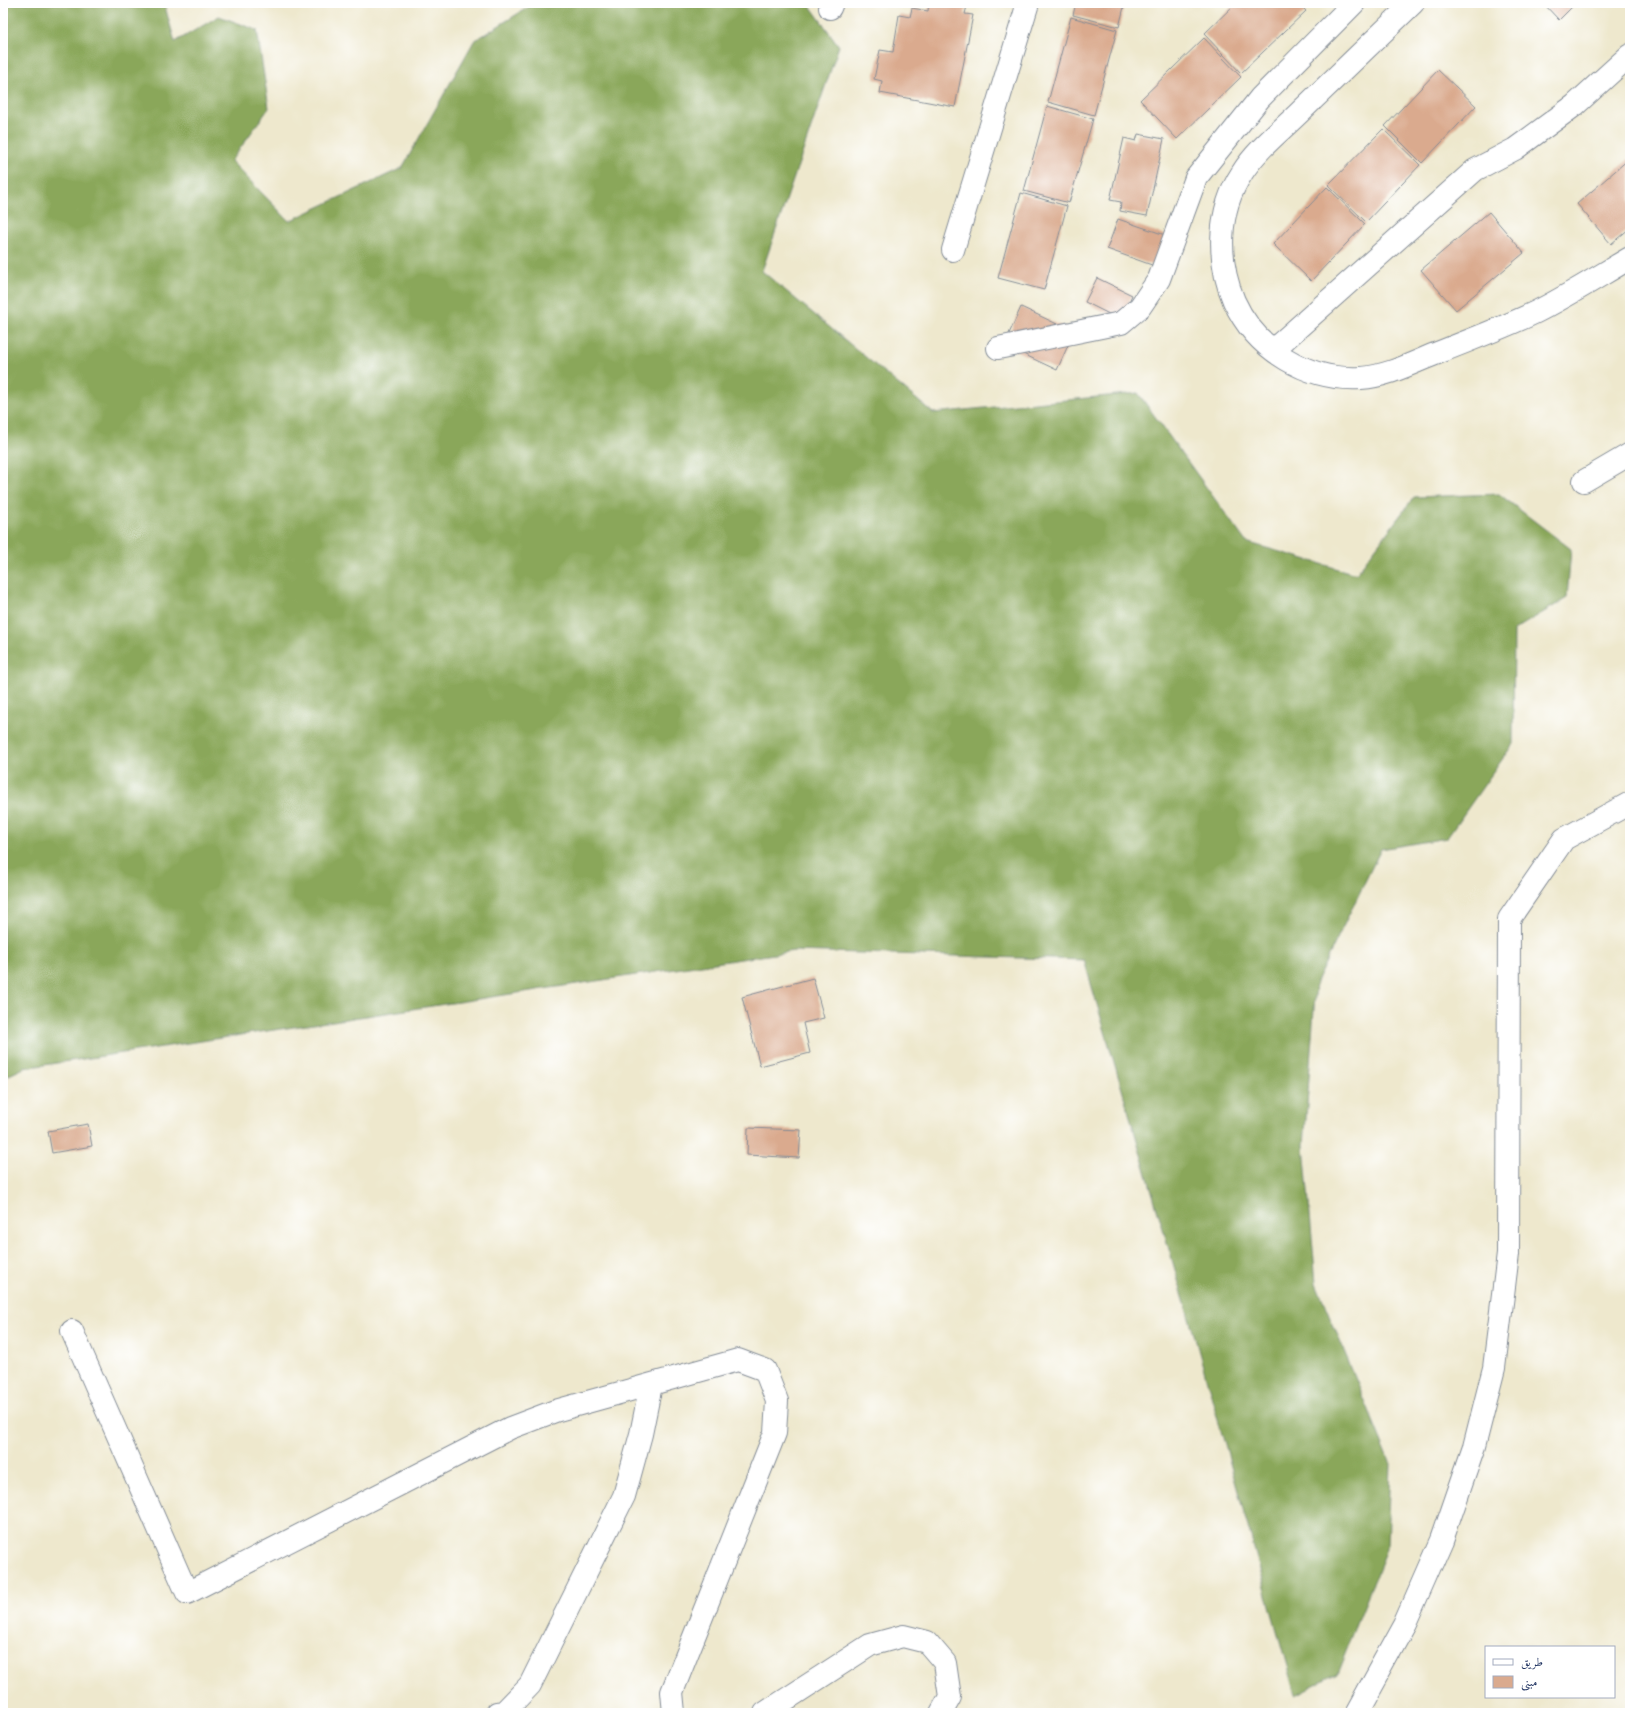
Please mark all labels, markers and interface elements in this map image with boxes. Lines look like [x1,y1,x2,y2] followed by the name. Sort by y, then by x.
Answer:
[1485,1646,1615,1698] legend
[1521,1654,1543,1670] text: طريق
[1521,1674,1537,1691] text: مبنى

